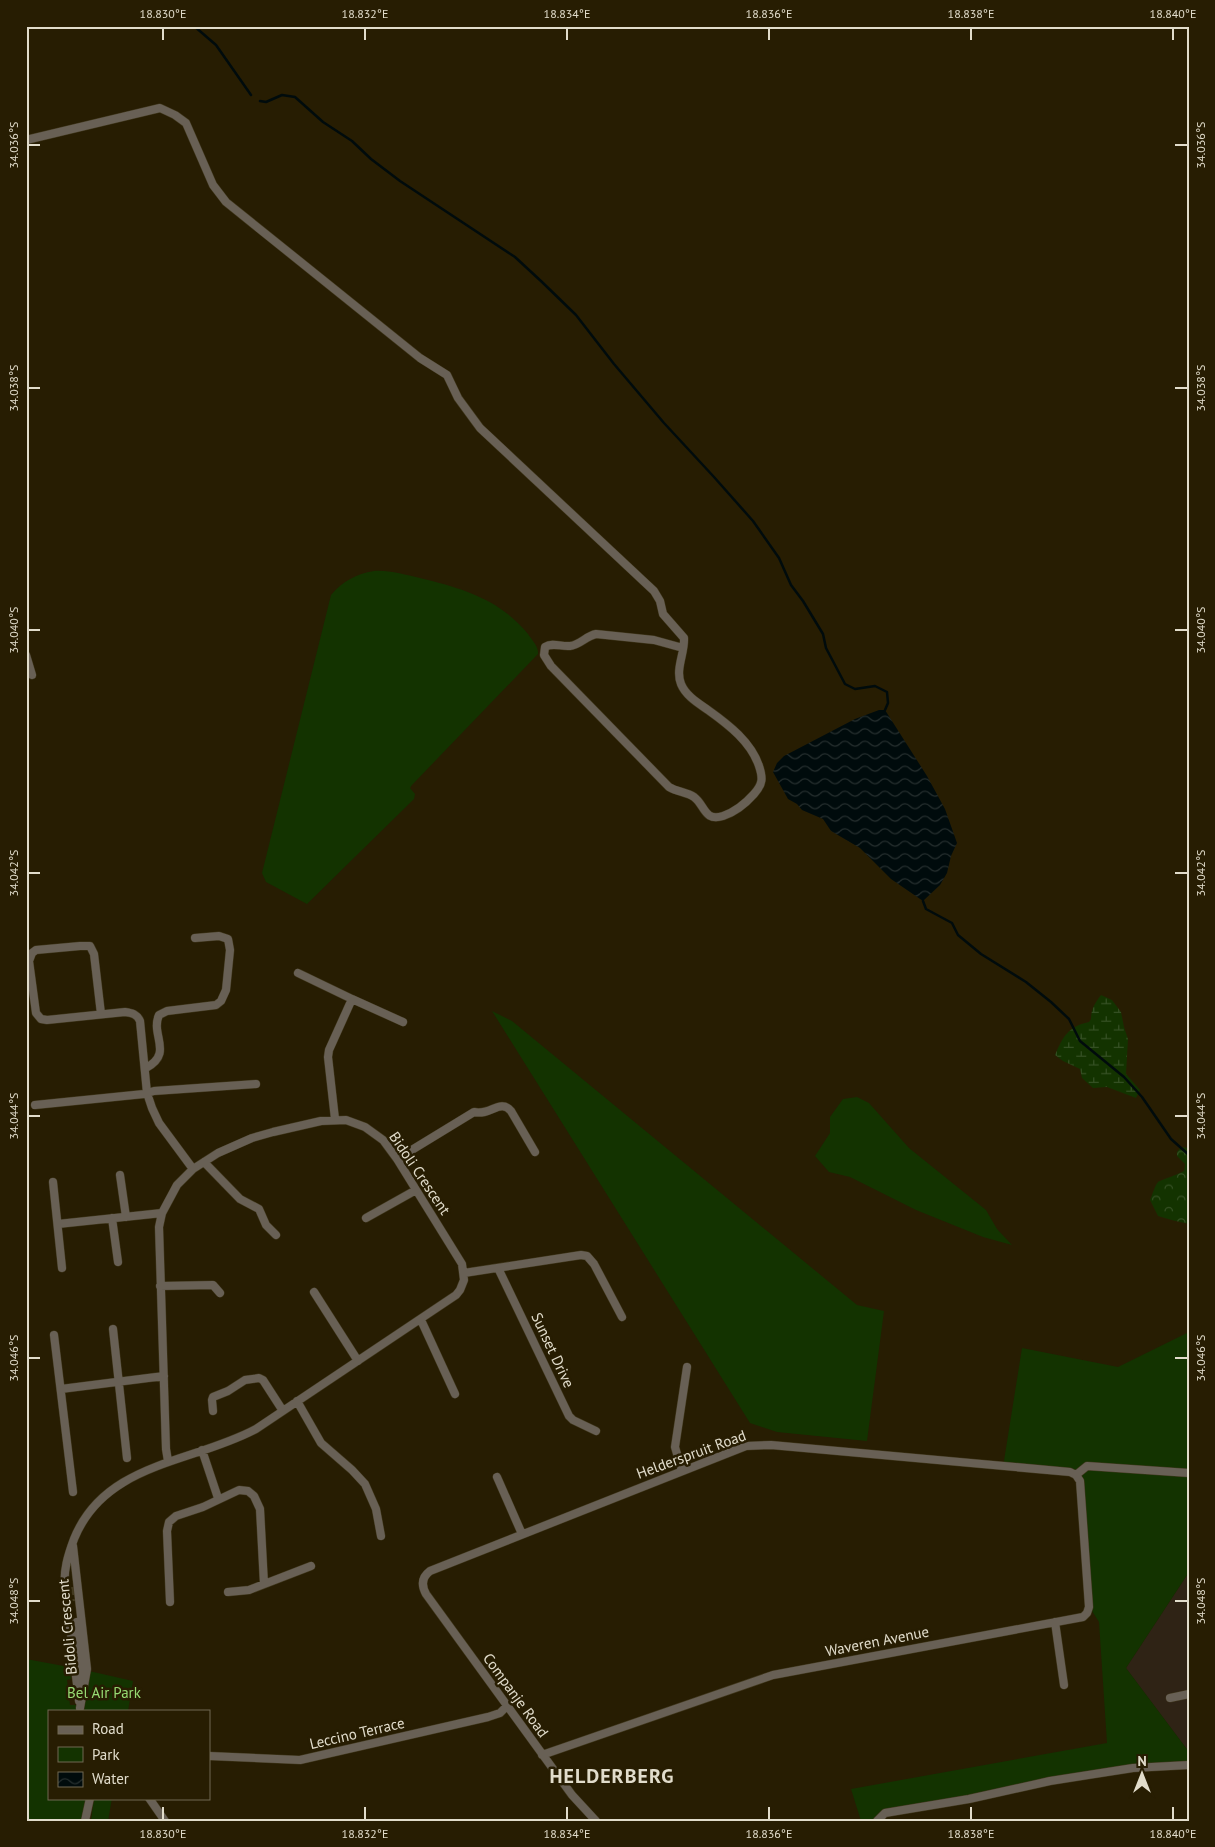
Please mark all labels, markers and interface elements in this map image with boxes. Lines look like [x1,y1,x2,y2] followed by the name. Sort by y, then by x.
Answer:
[140,6,186,21] text: 18.830°E
[342,6,388,21] text: 18.832°E
[544,6,590,21] text: 18.834°E
[746,6,792,21] text: 18.836°E
[948,6,994,21] text: 18.838°E
[1150,6,1196,21] text: 18.840°E
[6,122,21,168] text: 34.036°S
[1193,122,1208,168] text: 34.036°S
[6,365,21,411] text: 34.038°S
[1193,365,1208,411] text: 34.038°S
[6,607,21,653] text: 34.040°S
[1193,607,1208,653] text: 34.040°S
[6,850,21,896] text: 34.042°S
[1193,850,1208,896] text: 34.042°S
[6,1093,21,1139] text: 34.044°S
[1193,1093,1208,1139] text: 34.044°S
[385,1128,455,1218] street label: Bidoli Crescent
[527,1309,579,1391] street label: Sunset Drive
[6,1335,21,1381] text: 34.046°S
[1193,1335,1208,1381] text: 34.046°S
[634,1425,748,1483] street label: Helderspruit Road
[6,1578,21,1624] text: 34.048°S
[53,1578,81,1676] street label: Bidoli Crescent
[1193,1578,1208,1624] text: 34.048°S
[824,1622,930,1660] street label: Waveren Avenue
[479,1649,553,1741] street label: Companje Road
[67,1683,142,1702] park label: Bel Air Park
[48,1710,210,1800] legend
[308,1713,406,1753] street label: Leccino Terrace
[92,1719,124,1738] text: Road
[92,1745,120,1764] text: Park
[1118,1750,1168,1800] north arrow
[1137,1752,1147,1770] text: N
[550,1763,674,1789] district label: HELDERBERG
[92,1769,129,1788] text: Water
[140,1826,186,1841] text: 18.830°E
[342,1826,388,1841] text: 18.832°E
[544,1826,590,1841] text: 18.834°E
[746,1826,792,1841] text: 18.836°E
[948,1826,994,1841] text: 18.838°E
[1150,1826,1196,1841] text: 18.840°E

